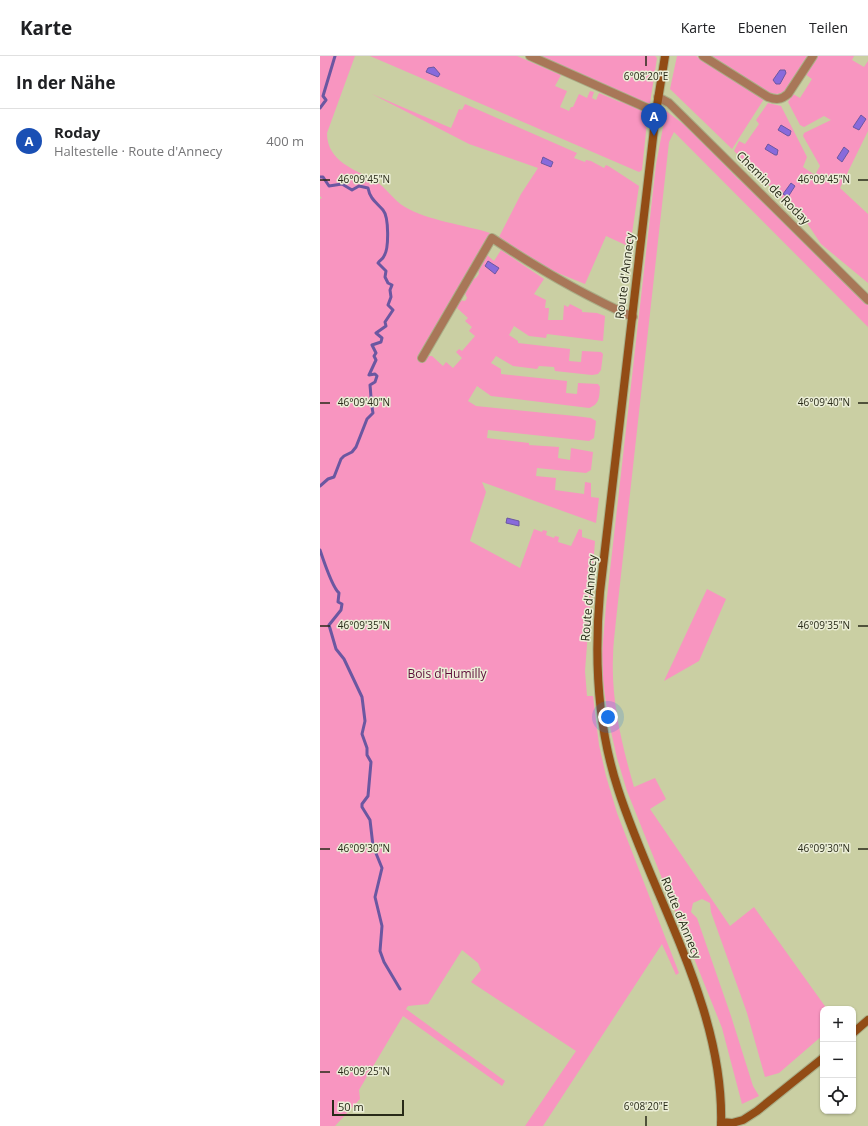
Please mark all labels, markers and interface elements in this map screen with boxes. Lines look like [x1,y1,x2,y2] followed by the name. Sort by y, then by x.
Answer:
[20,15,72,41] text: Karte
[681,18,716,37] text: Karte
[738,18,787,37] text: Ebenen
[809,18,848,37] text: Teilen
[624,69,668,83] text: 6°08'20"E
[16,71,115,94] text: In der Nähe
[641,103,667,136] pin: A
[54,122,100,142] text: Roday
[25,132,33,150] text: A
[266,132,304,150] text: 400 m
[54,142,222,160] text: Haltestelle · Route d'Annecy
[733,147,815,229] street label: Chemin de Roday
[338,172,390,186] text: 46°09'45"N
[798,172,850,186] text: 46°09'45"N
[611,231,638,320] street label: Route d'Annecy
[338,395,390,409] text: 46°09'40"N
[798,395,850,409] text: 46°09'40"N
[576,553,601,642] street label: Route d'Annecy
[338,618,390,632] text: 46°09'35"N
[798,618,850,632] text: 46°09'35"N
[407,665,488,682] park label: Bois d'Humilly
[598,707,618,727] your location
[338,841,390,855] text: 46°09'30"N
[798,841,850,855] text: 46°09'30"N
[657,874,706,962] street label: Route d'Annecy
[820,1006,856,1114] map controls
[820,1006,856,1042] button: +
[820,1042,856,1078] button: −
[338,1064,390,1078] text: 46°09'25"N
[820,1078,856,1114] button: locate
[332,1098,404,1117] scale bar
[338,1099,364,1114] text: 50 m
[624,1099,668,1113] text: 6°08'20"E

